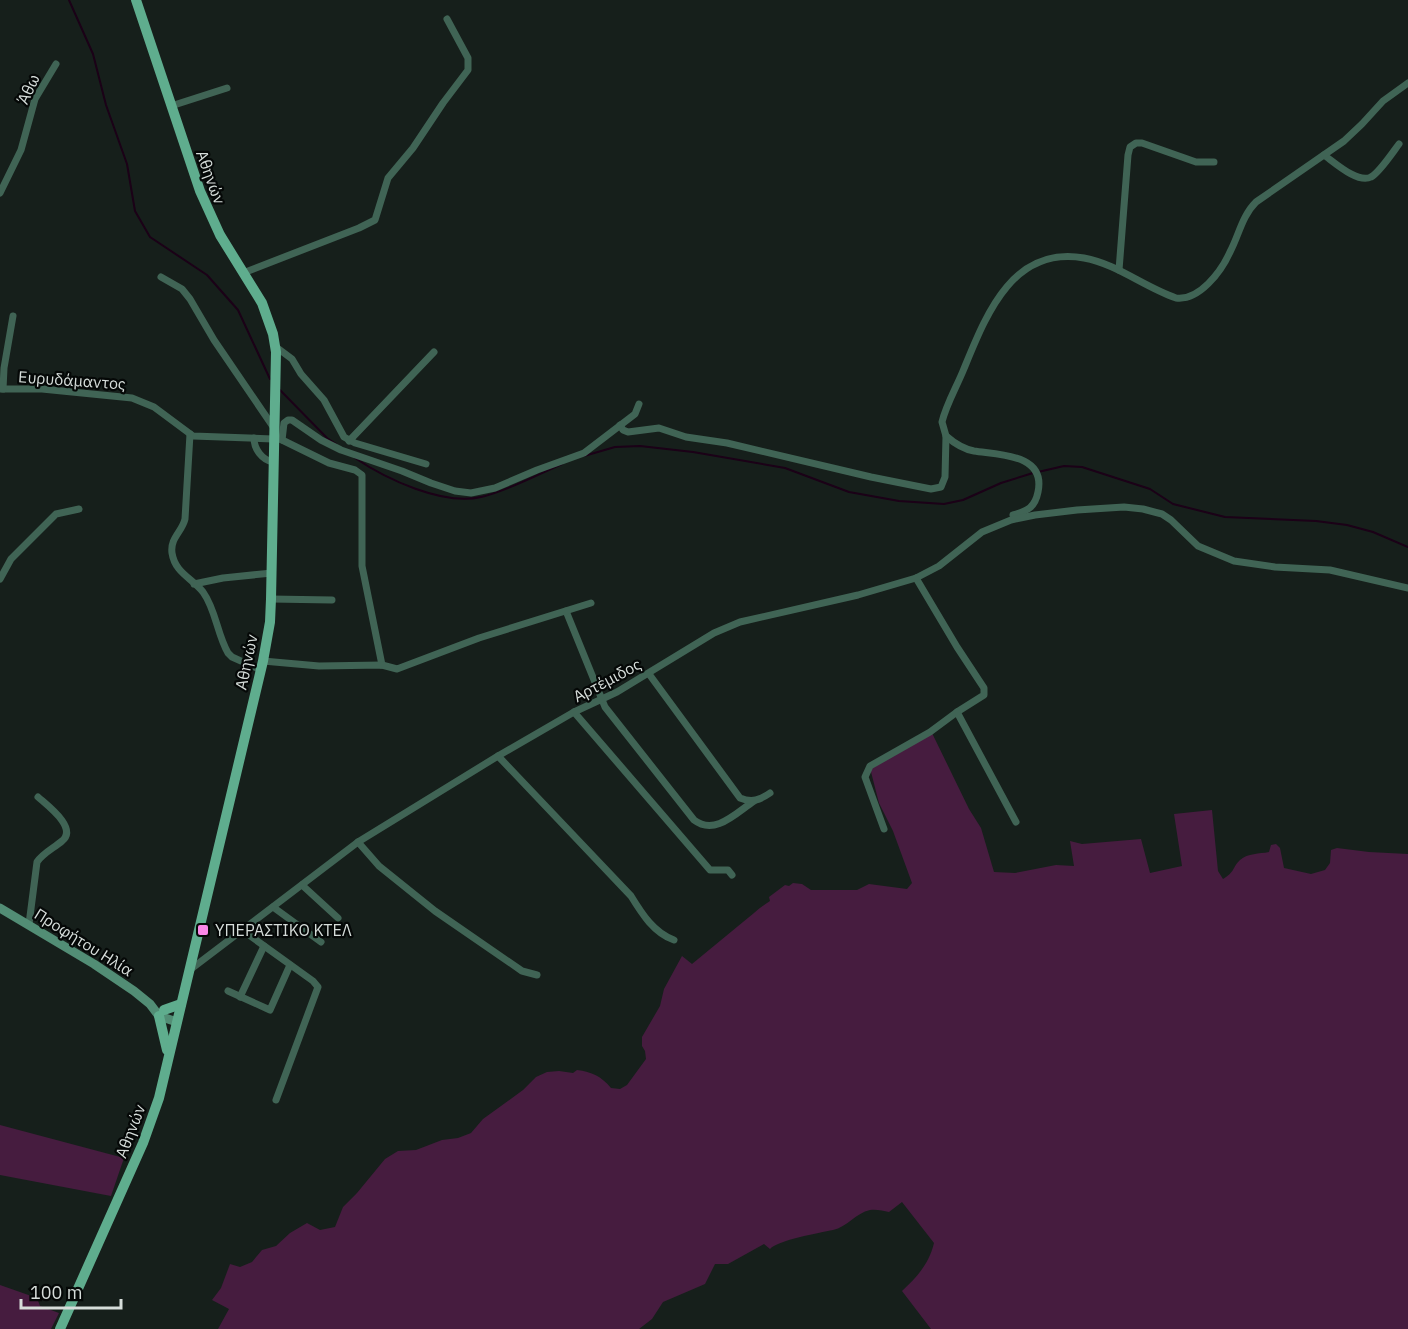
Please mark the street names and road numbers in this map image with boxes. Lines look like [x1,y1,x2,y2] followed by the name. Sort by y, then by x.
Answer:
[12,71,44,107] street label: Άθω
[192,147,230,207] street label: Αθηνών
[18,366,127,394] street label: Ευρυδάμαντος
[230,633,262,691] street label: Αθηνών
[570,654,645,706] street label: Αρτέμιδος
[31,904,137,980] street label: Προφήτου Ηλία
[111,1101,149,1161] street label: Αθηνών

